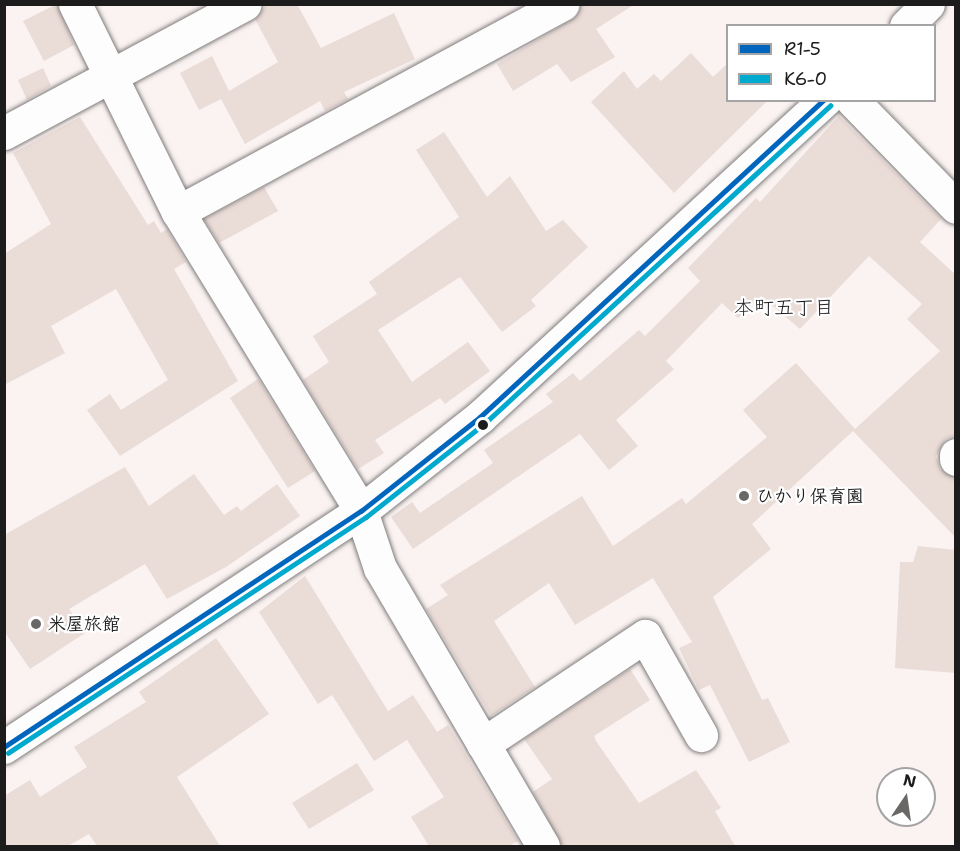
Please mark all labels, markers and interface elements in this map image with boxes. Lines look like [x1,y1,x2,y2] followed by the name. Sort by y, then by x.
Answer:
[726,24,936,102] legend
[784,37,821,61] text: R1-5
[784,67,827,91] text: K6-0
[734,295,834,319] district label: 本町五丁目
[477,419,489,431] unlabelled marker
[756,485,864,507] place label: ひかり保育園
[737,489,751,503] marker: ひかり保育園
[48,613,120,635] place label: 米屋旅館
[29,617,43,631] marker: 米屋旅館
[876,767,936,827] north arrow
[901,769,918,793] text: N

